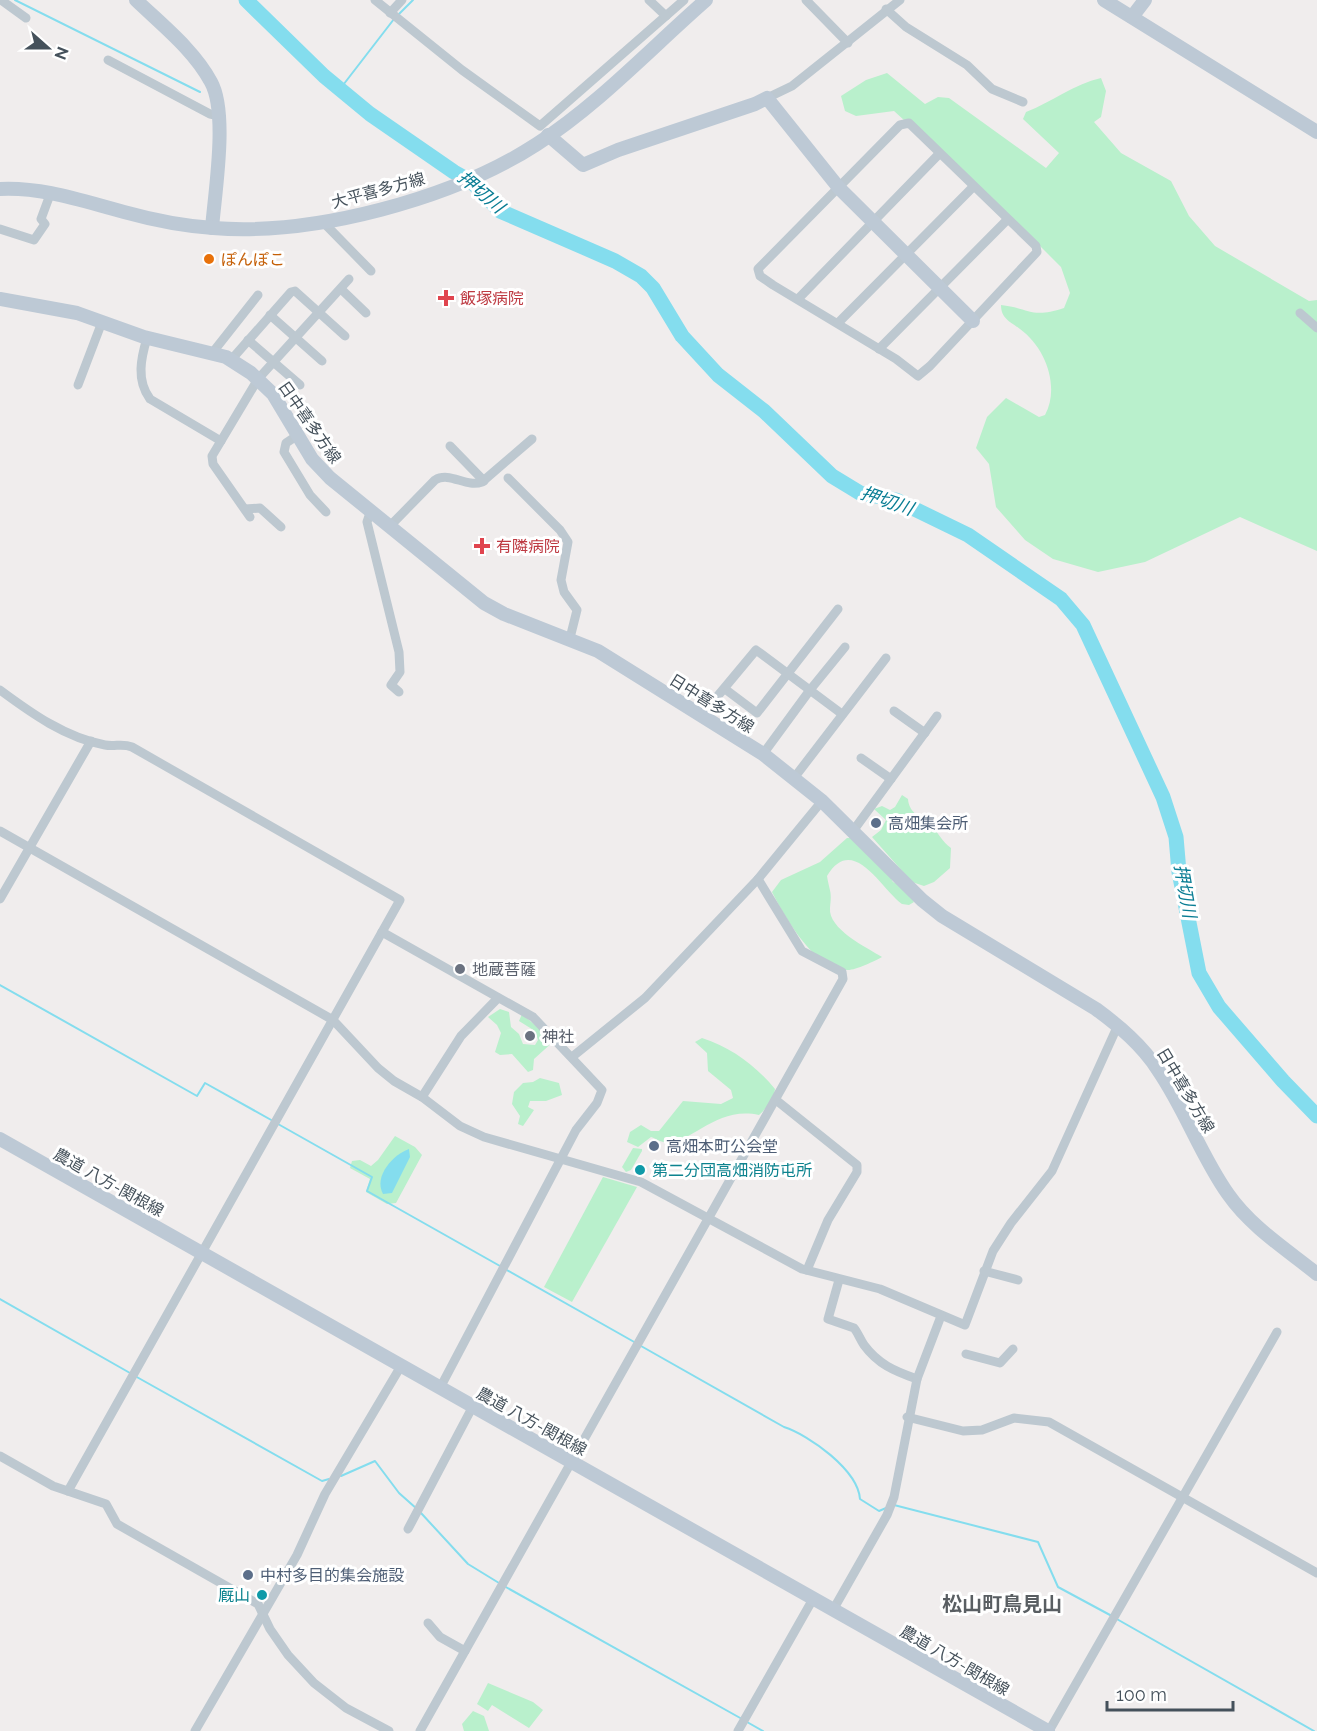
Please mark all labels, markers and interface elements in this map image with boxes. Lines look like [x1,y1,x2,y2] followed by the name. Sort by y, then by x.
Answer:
[18,18,78,78] north arrow
[50,44,73,62] text: N
[454,166,510,218] water label: 押切川
[329,169,427,212] street label: 大平喜多方線
[221,250,285,269] place label: ぽんぽこ
[202,252,216,266] marker: ぽんぽこ
[437,289,455,307] marker: 飯塚病院
[460,289,524,308] place label: 飯塚病院
[274,378,345,467] street label: 日中喜多方線
[858,482,918,520] water label: 押切川
[473,537,491,555] marker: 有隣病院
[496,537,560,556] place label: 有隣病院
[666,670,757,737] street label: 日中喜多方線
[888,814,968,833] place label: 高畑集会所
[869,816,883,830] marker: 高畑集会所
[1170,863,1201,921] water label: 押切川
[472,960,536,979] place label: 地蔵菩薩
[453,962,467,976] marker: 地蔵菩薩
[542,1027,574,1046] place label: 神社
[523,1029,537,1043] marker: 神社
[1153,1044,1218,1136] street label: 日中喜多方線
[666,1137,778,1156] place label: 高畑本町公会堂
[647,1139,661,1153] marker: 高畑本町公会堂
[50,1144,167,1221] street label: 農道 八方-関根線
[652,1161,812,1180] place label: 第二分団高畑消防屯所
[633,1163,647,1177] marker: 第二分団高畑消防屯所
[473,1383,590,1460] street label: 農道 八方-関根線
[260,1566,404,1585] place label: 中村多目的集会施設
[241,1568,255,1582] marker: 中村多目的集会施設
[218,1586,250,1605] place label: 厩山
[255,1588,269,1602] marker: 厩山
[942,1592,1062,1616] district label: 松山町鳥見山
[897,1621,1013,1699] street label: 農道 八方-関根線
[1107,1674,1233,1712] scale bar
[1116,1684,1167,1705] text: 100 m

